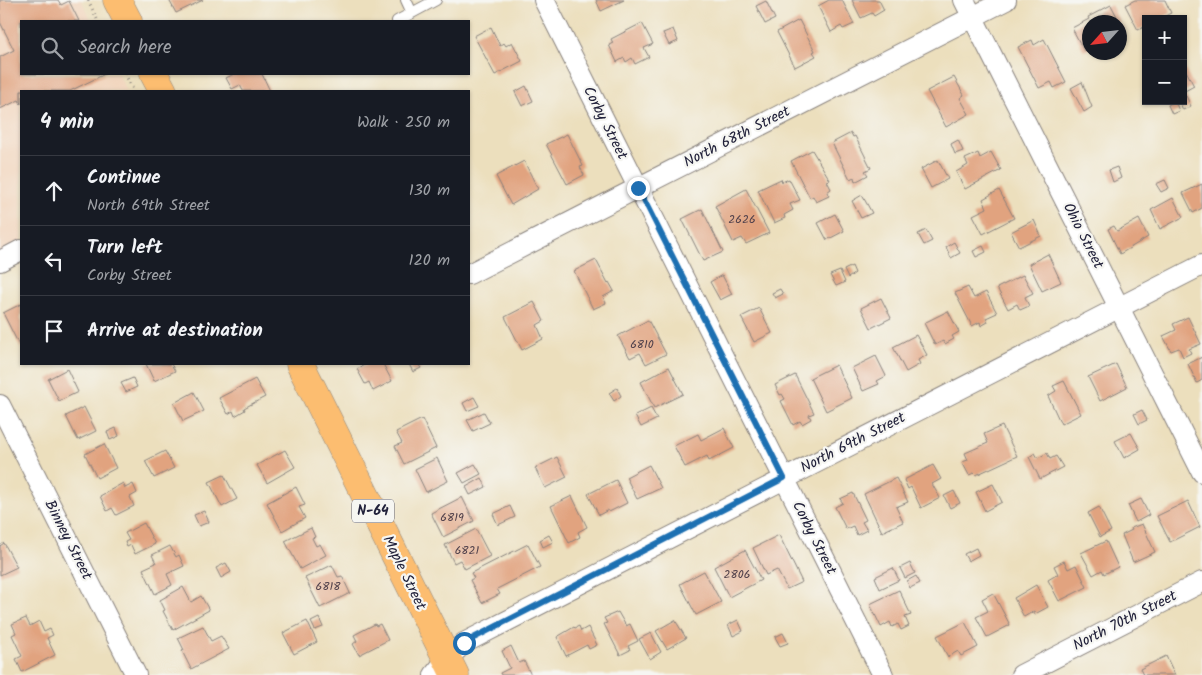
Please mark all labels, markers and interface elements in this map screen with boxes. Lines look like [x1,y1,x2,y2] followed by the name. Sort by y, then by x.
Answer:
[1082,15,1127,60] north arrow
[1142,15,1187,105] map controls
[1142,15,1187,60] button: +
[20,20,470,75] search box
[78,33,172,63] text: Search here
[38,34,66,62] icon: search
[1142,60,1187,105] button: −
[576,82,634,164] street label: Corby Street
[679,100,795,174] street label: North 68th Street
[40,106,94,139] text: 4 min
[357,110,450,135] text: Walk · 250 m
[87,163,160,193] text: Continue
[40,177,68,205] icon: ahead
[627,177,650,200] route end
[409,178,450,203] text: 130 m
[87,193,210,218] text: North 69th Street
[1056,199,1110,274] street label: Ohio Street
[728,210,756,229] house number: 2626
[87,233,162,263] text: Turn left
[40,247,68,275] icon: left
[409,248,450,273] text: 120 m
[87,263,172,288] text: Corby Street
[87,316,263,346] text: Arrive at destination
[40,317,68,345] icon: arrive
[630,335,654,354] house number: 6810
[796,406,910,480] street label: North 69th Street
[38,496,99,584] street label: Binney Street
[785,497,843,579] street label: Corby Street
[352,500,394,522] road number: N-64
[440,508,464,527] house number: 6819
[376,532,433,615] street label: Maple Street
[455,541,480,560] house number: 6821
[724,565,750,584] house number: 2806
[316,577,341,596] house number: 6818
[1069,584,1181,658] street label: North 70th Street
[453,632,476,655] route start

